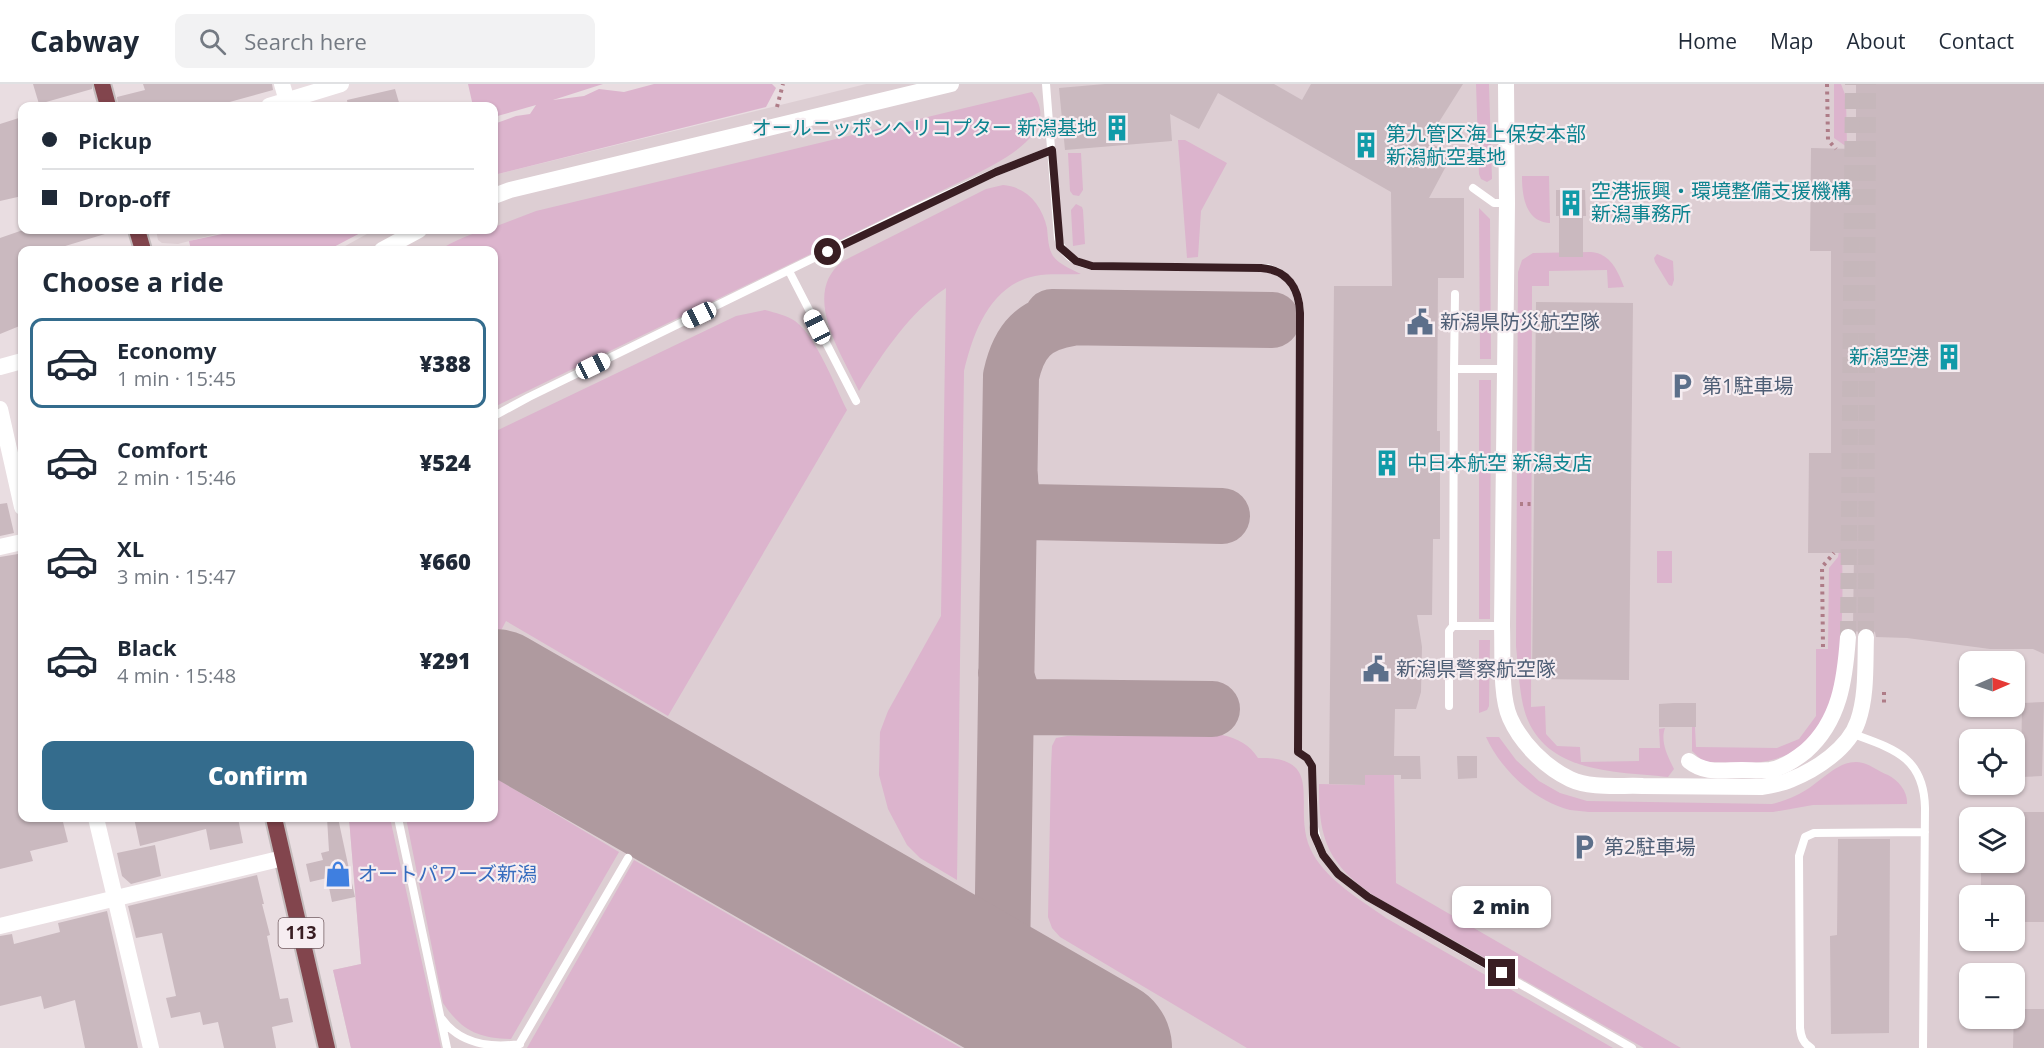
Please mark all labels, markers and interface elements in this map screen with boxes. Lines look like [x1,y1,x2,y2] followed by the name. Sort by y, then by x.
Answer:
[175,14,595,68] search box
[30,22,139,60] text: Cabway
[196,25,229,58] icon: search
[244,26,367,56] text: Search here
[1678,27,1737,55] text: Home
[1770,27,1813,55] text: Map
[1846,27,1906,55] text: About
[1939,27,2014,55] text: Contact
[1102,113,1132,143] building icon: オールニッポンヘリコプター 新潟基地
[752,114,1097,141] place label: オールニッポンヘリコプター 新潟基地
[1386,120,1586,170] place label: 第九管区海上保安本部 新潟航空基地
[78,125,152,155] text: Pickup
[1351,130,1381,160] building icon: 第九管区海上保安本部 新潟航空基地
[1591,177,1851,227] place label: 空港振興・環境整備支援機構 新潟事務所
[78,183,170,213] text: Drop-off
[1556,188,1586,218] building icon: 空港振興・環境整備支援機構 新潟事務所
[814,238,841,265] route start
[42,263,224,300] text: Choose a ride
[679,299,719,331] car
[801,307,833,347] car
[1405,307,1435,337] public building icon: 新潟県防災航空隊
[1440,308,1600,335] place label: 新潟県防災航空隊
[117,335,216,365] text: Economy
[45,336,99,390] icon: car
[1934,342,1964,372] building icon: 新潟空港
[1849,343,1929,370] place label: 新潟空港
[419,348,471,378] text: ¥388
[573,350,613,382] car
[117,365,236,392] text: 1 min · 15:45
[1667,371,1697,401] parking icon: 第1駐車場
[1702,372,1793,399] place label: 第1駐車場
[117,434,208,464] text: Comfort
[45,435,99,489] icon: car
[419,447,471,477] text: ¥524
[1372,448,1402,478] building icon: 中日本航空 新潟支店
[1407,449,1592,476] place label: 中日本航空 新潟支店
[117,464,236,491] text: 2 min · 15:46
[117,533,144,563] text: XL
[45,534,99,588] icon: car
[419,546,471,576] text: ¥660
[117,563,236,590] text: 3 min · 15:47
[117,632,177,662] text: Black
[45,633,99,687] icon: car
[419,645,471,675] text: ¥291
[1959,651,2025,717] north arrow
[1959,651,2025,1029] map controls
[1361,654,1391,684] public building icon: 新潟県警察航空隊
[1396,655,1556,682] place label: 新潟県警察航空隊
[117,662,236,689] text: 4 min · 15:48
[1959,729,2025,795] button: locate
[42,741,474,810] button: Confirm
[1959,807,2025,873] button: layers
[1569,832,1599,862] parking icon: 第2駐車場
[1604,833,1695,860] place label: 第2駐車場
[323,859,353,889] shop icon: オートパワーズ新潟
[358,860,537,887] place label: オートパワーズ新潟
[1959,885,2025,951] button: +
[1452,886,1552,928] callout: 2 min
[1473,893,1530,920] text: 2 min
[278,918,324,948] road number: 113
[1488,959,1515,986] route end
[1959,963,2025,1029] button: −

